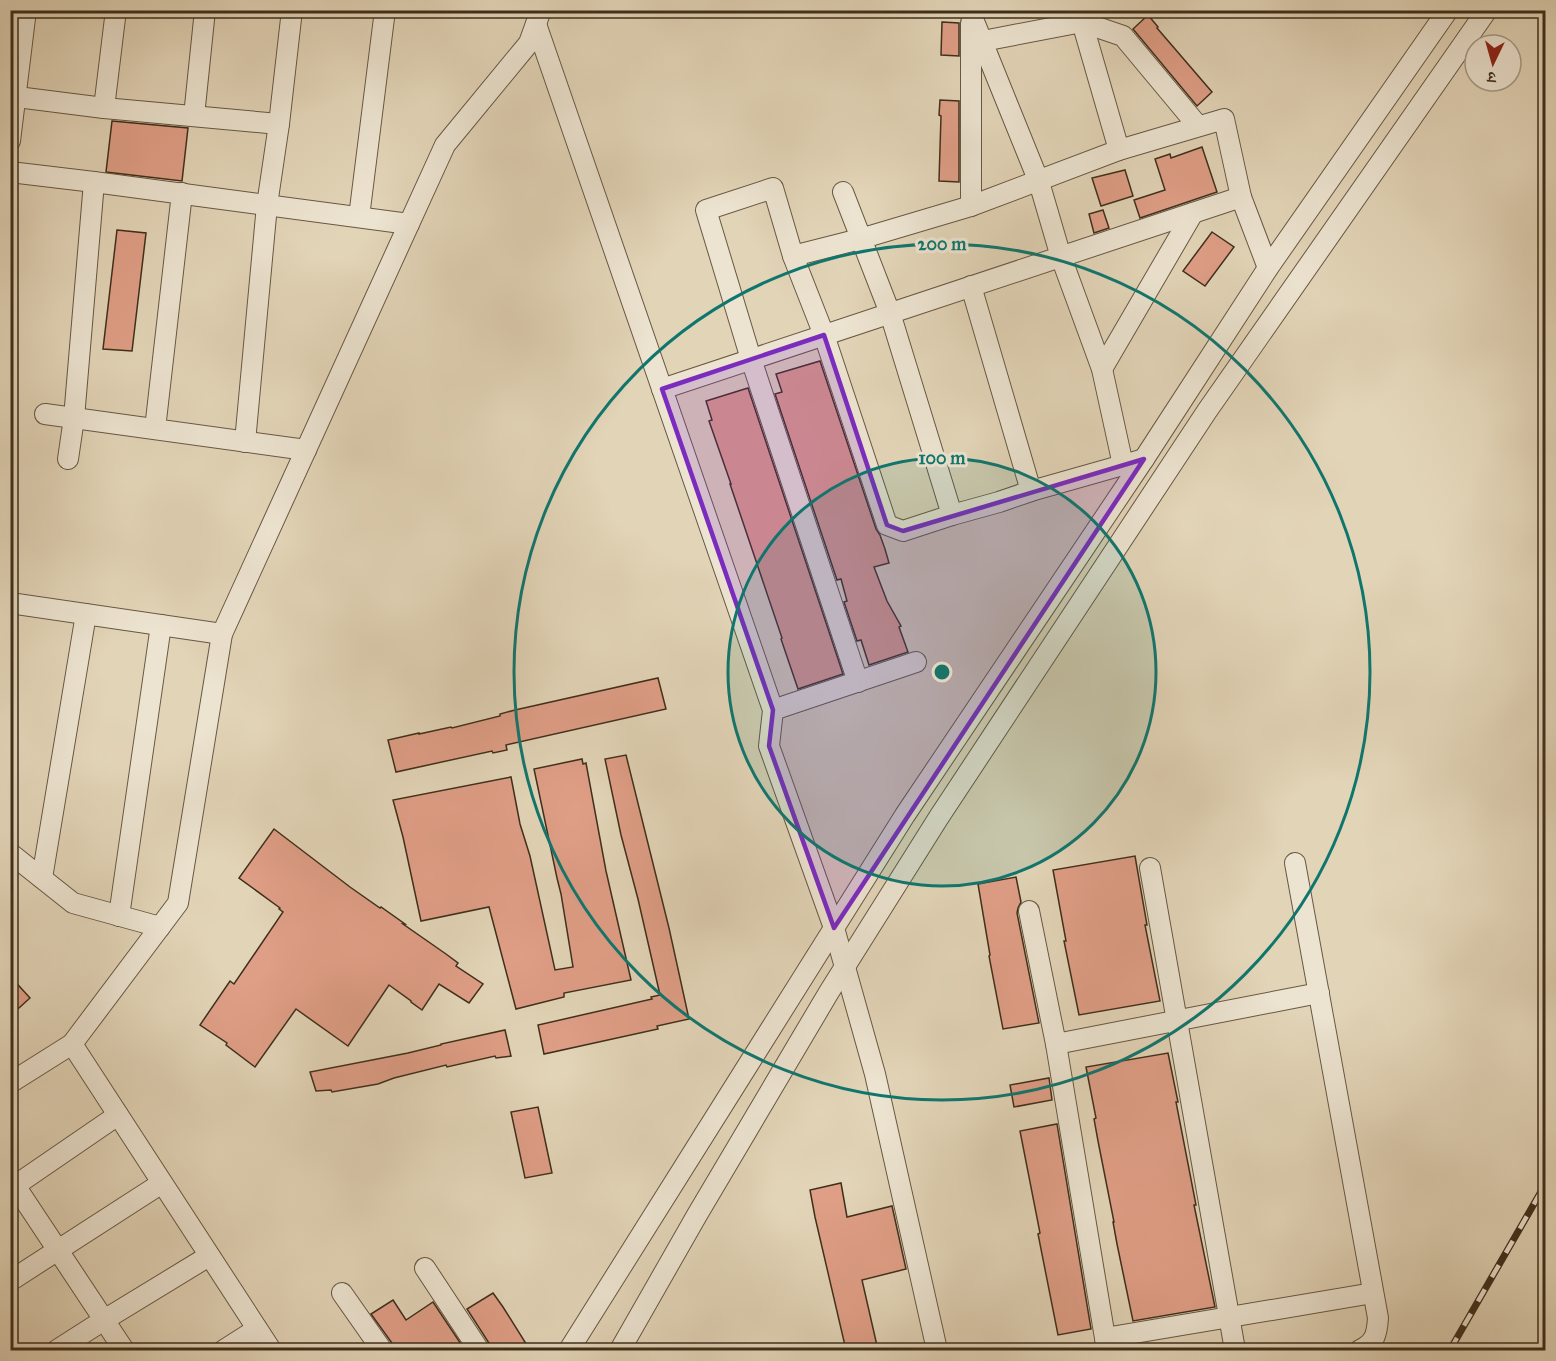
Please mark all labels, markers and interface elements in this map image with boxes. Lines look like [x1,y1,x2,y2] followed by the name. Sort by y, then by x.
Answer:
[1463,33,1523,93] north arrow
[1485,67,1498,87] text: उ
[918,233,967,255] text: 200 m
[919,447,966,469] text: 100 m
[932,662,952,682] centre of rings

